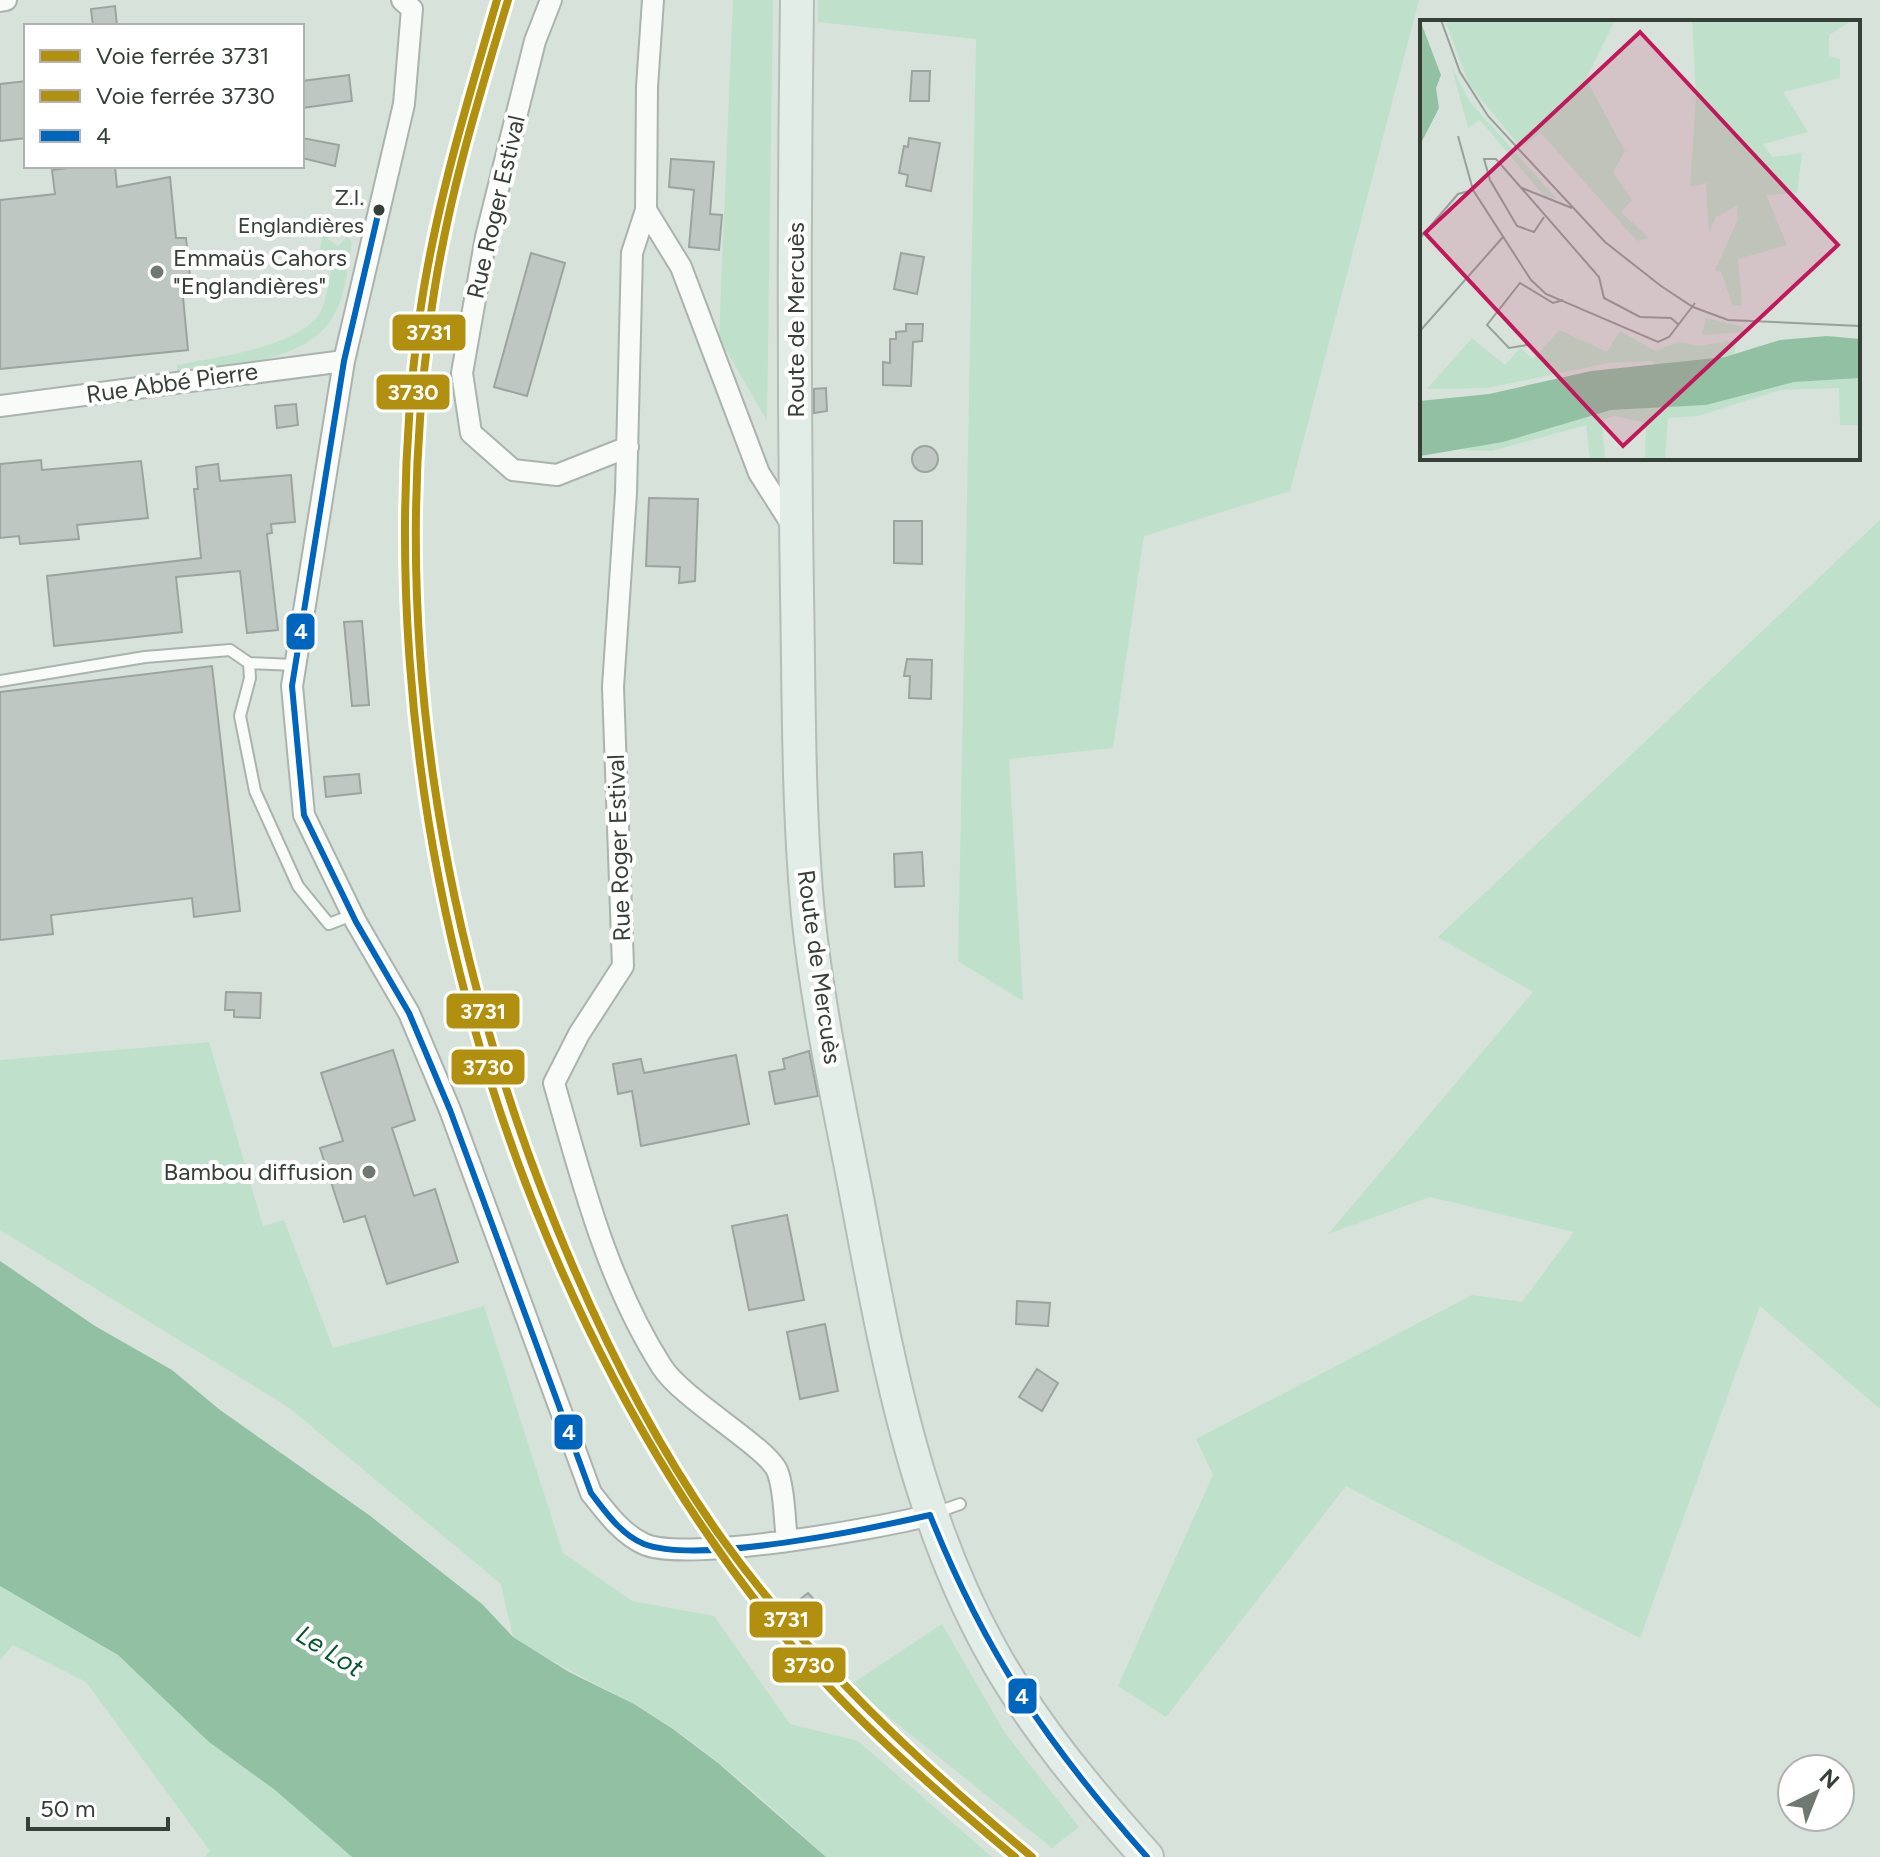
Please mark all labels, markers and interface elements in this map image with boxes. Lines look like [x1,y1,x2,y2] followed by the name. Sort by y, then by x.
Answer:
[1420,20,1860,460] inset map
[24,24,304,168] legend
[96,41,269,70] text: Voie ferrée 3731
[96,81,275,110] text: Voie ferrée 3730
[460,112,531,301] street label: Rue Roger Estival
[96,121,111,150] text: 4
[238,184,364,239] place label: Z.I. Englandières
[371,202,387,218] marker: Z.I. Englandières
[781,222,810,418] street label: Route de Mercuès
[173,243,347,300] place label: Emmaüs Cahors "Englandières"
[148,263,166,281] marker: Emmaüs Cahors "Englandières"
[391,313,467,352] line badge: 3731
[406,319,452,346] text: 3731
[84,356,259,409] street label: Rue Abbé Pierre
[375,373,451,411] line badge: 3730
[388,379,438,406] text: 3730
[285,612,316,651] line badge: 4
[294,618,308,645] text: 4
[601,754,636,942] street label: Rue Roger Estival
[792,868,847,1066] street label: Route de Mercuès
[445,992,521,1030] line badge: 3731
[460,998,506,1025] text: 3731
[450,1048,526,1086] line badge: 3730
[463,1054,513,1081] text: 3730
[164,1157,353,1186] place label: Bambou diffusion
[360,1163,378,1181] marker: Bambou diffusion
[553,1413,584,1451] line badge: 4
[562,1419,576,1446] text: 4
[748,1600,824,1639] line badge: 3731
[763,1606,809,1633] text: 3731
[291,1618,370,1684] water label: Le Lot
[771,1646,847,1684] line badge: 3730
[784,1652,834,1679] text: 3730
[1007,1677,1038,1715] line badge: 4
[1015,1683,1029,1710] text: 4
[1776,1753,1856,1833] north arrow
[1814,1763,1845,1794] text: N
[28,1781,168,1831] scale bar
[40,1794,96,1823] text: 50 m

